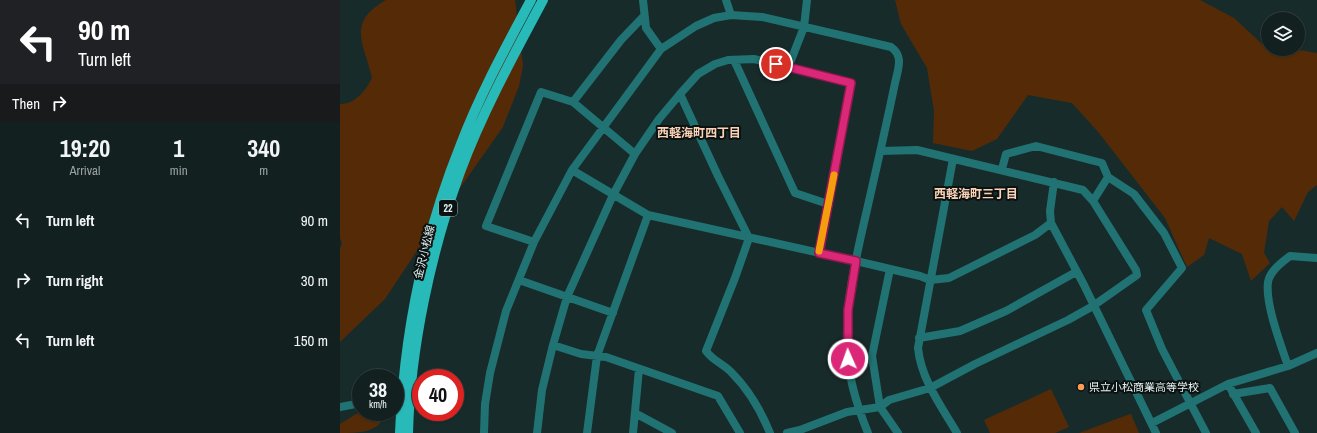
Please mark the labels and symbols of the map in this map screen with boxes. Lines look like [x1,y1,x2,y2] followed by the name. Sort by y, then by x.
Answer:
[759,47,793,81] pin
[657,125,741,141] district label: 西軽海町四丁目
[934,186,1018,202] district label: 西軽海町三丁目
[439,200,457,216] road number: 22
[411,224,437,280] street label: 金沢小松線
[827,338,869,380] position arrow
[412,369,464,421] speed limit sign: 40
[1089,380,1199,394] place label: 県立小松商業高等学校
[1076,382,1086,392] marker: 県立小松商業高等学校

